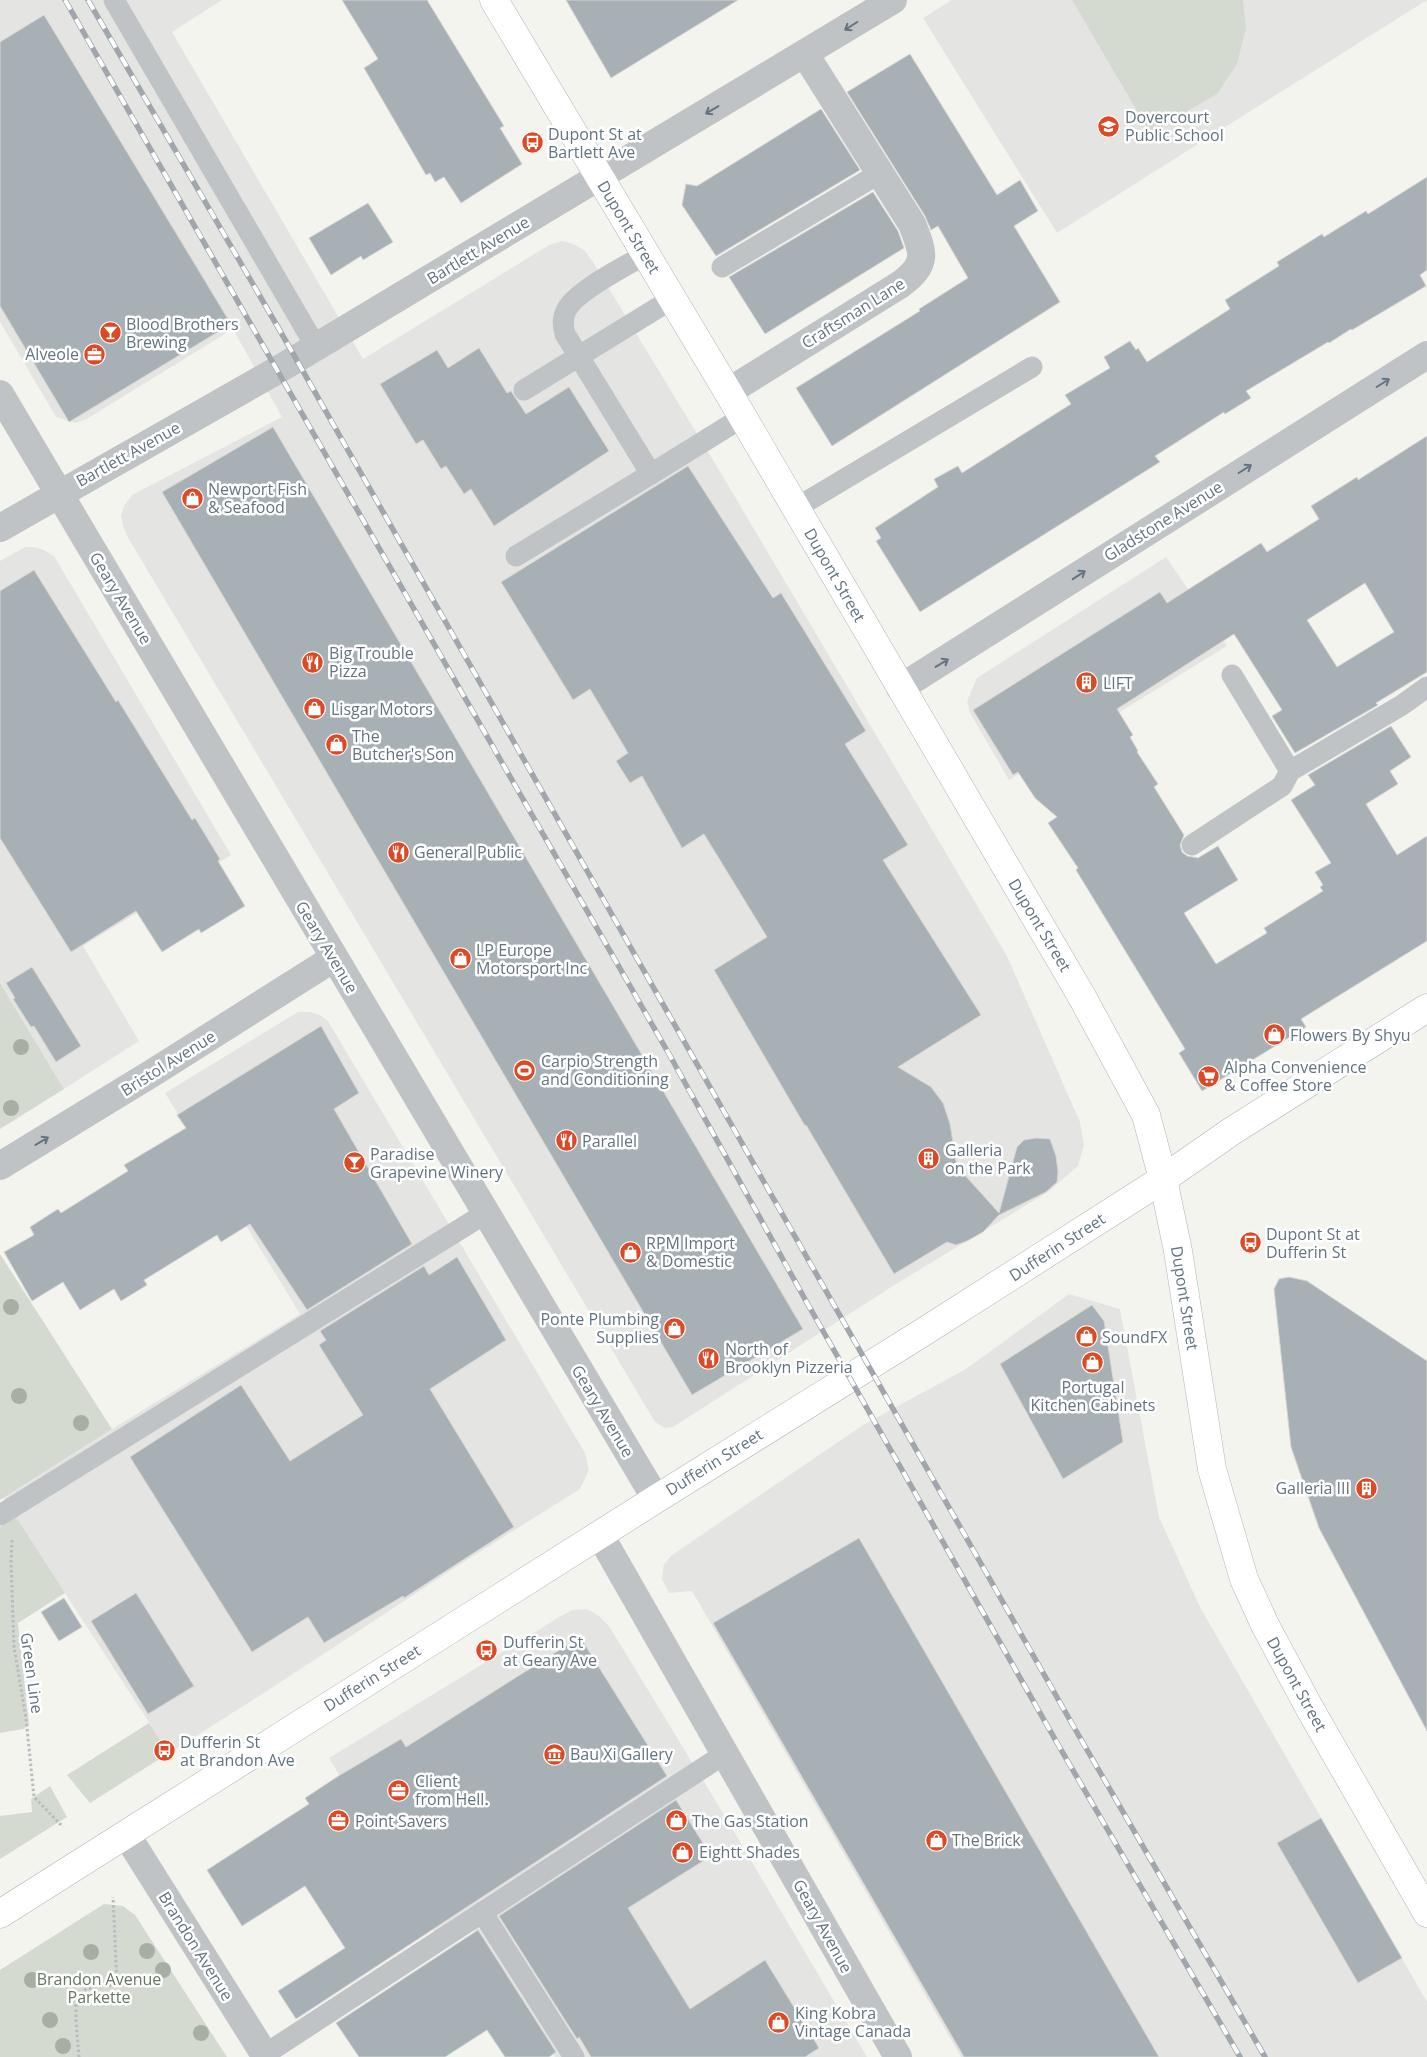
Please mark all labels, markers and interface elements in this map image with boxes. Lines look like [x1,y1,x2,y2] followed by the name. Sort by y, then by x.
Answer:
[845,21,859,31] one-way arrow
[706,105,720,115] one-way arrow
[1125,106,1224,146] place label: Dovercourt Public School
[1097,114,1121,138] school or university icon: Dovercourt Public School
[548,123,642,163] place label: Dupont St at Bartlett Ave
[520,131,544,155] bus stop icon: Dupont St at Bartlett Ave
[592,176,666,278] street label: Dupont Street
[423,211,533,289] street label: Bartlett Avenue
[797,272,909,354] street label: Craftsman Lane
[126,313,239,353] place label: Blood Brothers Brewing
[98,321,122,345] bar icon: Blood Brothers Brewing
[83,342,107,366] office icon: Alveole
[25,343,79,365] place label: Alveole
[1375,377,1389,387] one-way arrow
[72,416,184,492] street label: Bartlett Avenue
[1238,464,1252,474] one-way arrow
[1100,476,1226,566] street label: Gladstone Avenue
[208,478,307,518] place label: Newport Fish & Seafood
[180,486,204,510] shop icon: Newport Fish & Seafood
[799,524,871,626] street label: Dupont Street
[85,548,157,648] street label: Geary Avenue
[1071,570,1085,580] one-way arrow
[329,642,414,682] place label: Big Trouble Pizza
[301,650,325,674] restaurant icon: Big Trouble Pizza
[935,658,949,668] one-way arrow
[1075,671,1099,695] building icon: LIFT
[1103,672,1133,694] place label: LIFT
[303,697,327,721] shop icon: Lisgar Motors
[331,698,433,720] place label: Lisgar Motors
[352,725,454,765] place label: The Butcher's Son
[324,733,348,757] shop icon: The Butcher's Son
[386,840,410,864] restaurant icon: General Public
[414,841,522,863] place label: General Public
[1003,874,1077,976] street label: Dupont Street
[291,897,363,997] street label: Geary Avenue
[476,939,588,979] place label: LP Europe Motorsport Inc
[448,947,472,971] shop icon: LP Europe Motorsport Inc
[1262,1023,1286,1047] shop icon: Flowers By Shyu
[1290,1024,1411,1046] place label: Flowers By Shyu
[116,1025,220,1101] street label: Bristol Avenue
[541,1050,669,1090] place label: Carpio Strength and Conditioning
[1224,1056,1367,1096] place label: Alpha Convenience & Coffee Store
[513,1058,537,1082] sports icon: Carpio Strength and Conditioning
[1196,1064,1220,1088] supermarket icon: Alpha Convenience & Coffee Store
[554,1129,578,1153] restaurant icon: Parallel
[582,1130,637,1152] place label: Parallel
[34,1135,48,1145] one-way arrow
[945,1139,1031,1179] place label: Galleria on the Park
[370,1143,504,1183] place label: Paradise Grapevine Winery
[917,1147,941,1171] building icon: Galleria on the Park
[342,1151,366,1175] bar icon: Paradise Grapevine Winery
[1005,1208,1110,1286] street label: Dufferin Street
[1266,1223,1360,1263] place label: Dupont St at Dufferin St
[1238,1231,1262,1255] bus stop icon: Dupont St at Dufferin St
[646,1232,735,1272] place label: RPM Import & Domestic
[618,1240,642,1264] shop icon: RPM Import & Domestic
[1166,1244,1204,1352] street label: Dupont Street
[540,1308,659,1348] place label: Ponte Plumbing Supplies
[663,1316,687,1340] shop icon: Ponte Plumbing Supplies
[1074,1325,1098,1349] shop icon: SoundFX
[1102,1326,1168,1348] place label: SoundFX
[725,1338,853,1378] place label: North of Brooklyn Pizzeria
[697,1346,721,1370] restaurant icon: North of Brooklyn Pizzeria
[1081,1351,1105,1375] shop icon: Portugal Kitchen Cabinets
[567,1361,639,1461] street label: Geary Avenue
[1031,1376,1155,1416] place label: Portugal Kitchen Cabinets
[661,1423,767,1501] street label: Dufferin Street
[1354,1476,1378,1500] building icon: Galleria III
[1275,1477,1350,1499] place label: Galleria III
[15,1631,49,1715] street label: Green Line
[503,1631,597,1671] place label: Dufferin St at Geary Ave
[1262,1633,1332,1736] street label: Dupont Street
[319,1639,425,1717] street label: Dufferin Street
[475,1639,499,1663] bus stop icon: Dufferin St at Geary Ave
[180,1731,295,1771] place label: Dufferin St at Brandon Ave
[152,1739,176,1763] bus stop icon: Dufferin St at Brandon Ave
[542,1742,566,1766] museum icon: Bau Xi Gallery
[570,1743,674,1765] place label: Bau Xi Gallery
[415,1770,489,1810] place label: Client from Hell.
[387,1778,411,1802] office icon: Client from Hell.
[327,1809,351,1833] office icon: Point Savers
[664,1809,688,1833] shop icon: The Gas Station
[355,1810,447,1832] place label: Point Savers
[692,1810,809,1832] place label: The Gas Station
[924,1828,948,1852] shop icon: The Brick
[952,1829,1021,1851] place label: The Brick
[671,1840,695,1864] shop icon: Eightt Shades
[699,1841,800,1863] place label: Eightt Shades
[788,1875,858,1977] street label: Geary Avenue
[154,1887,238,2005] street label: Brandon Avenue
[37,1968,161,2008] park label: Brandon Avenue Parkette
[795,2002,911,2042] place label: King Kobra Vintage Canada
[767,2010,791,2034] shop icon: King Kobra Vintage Canada

